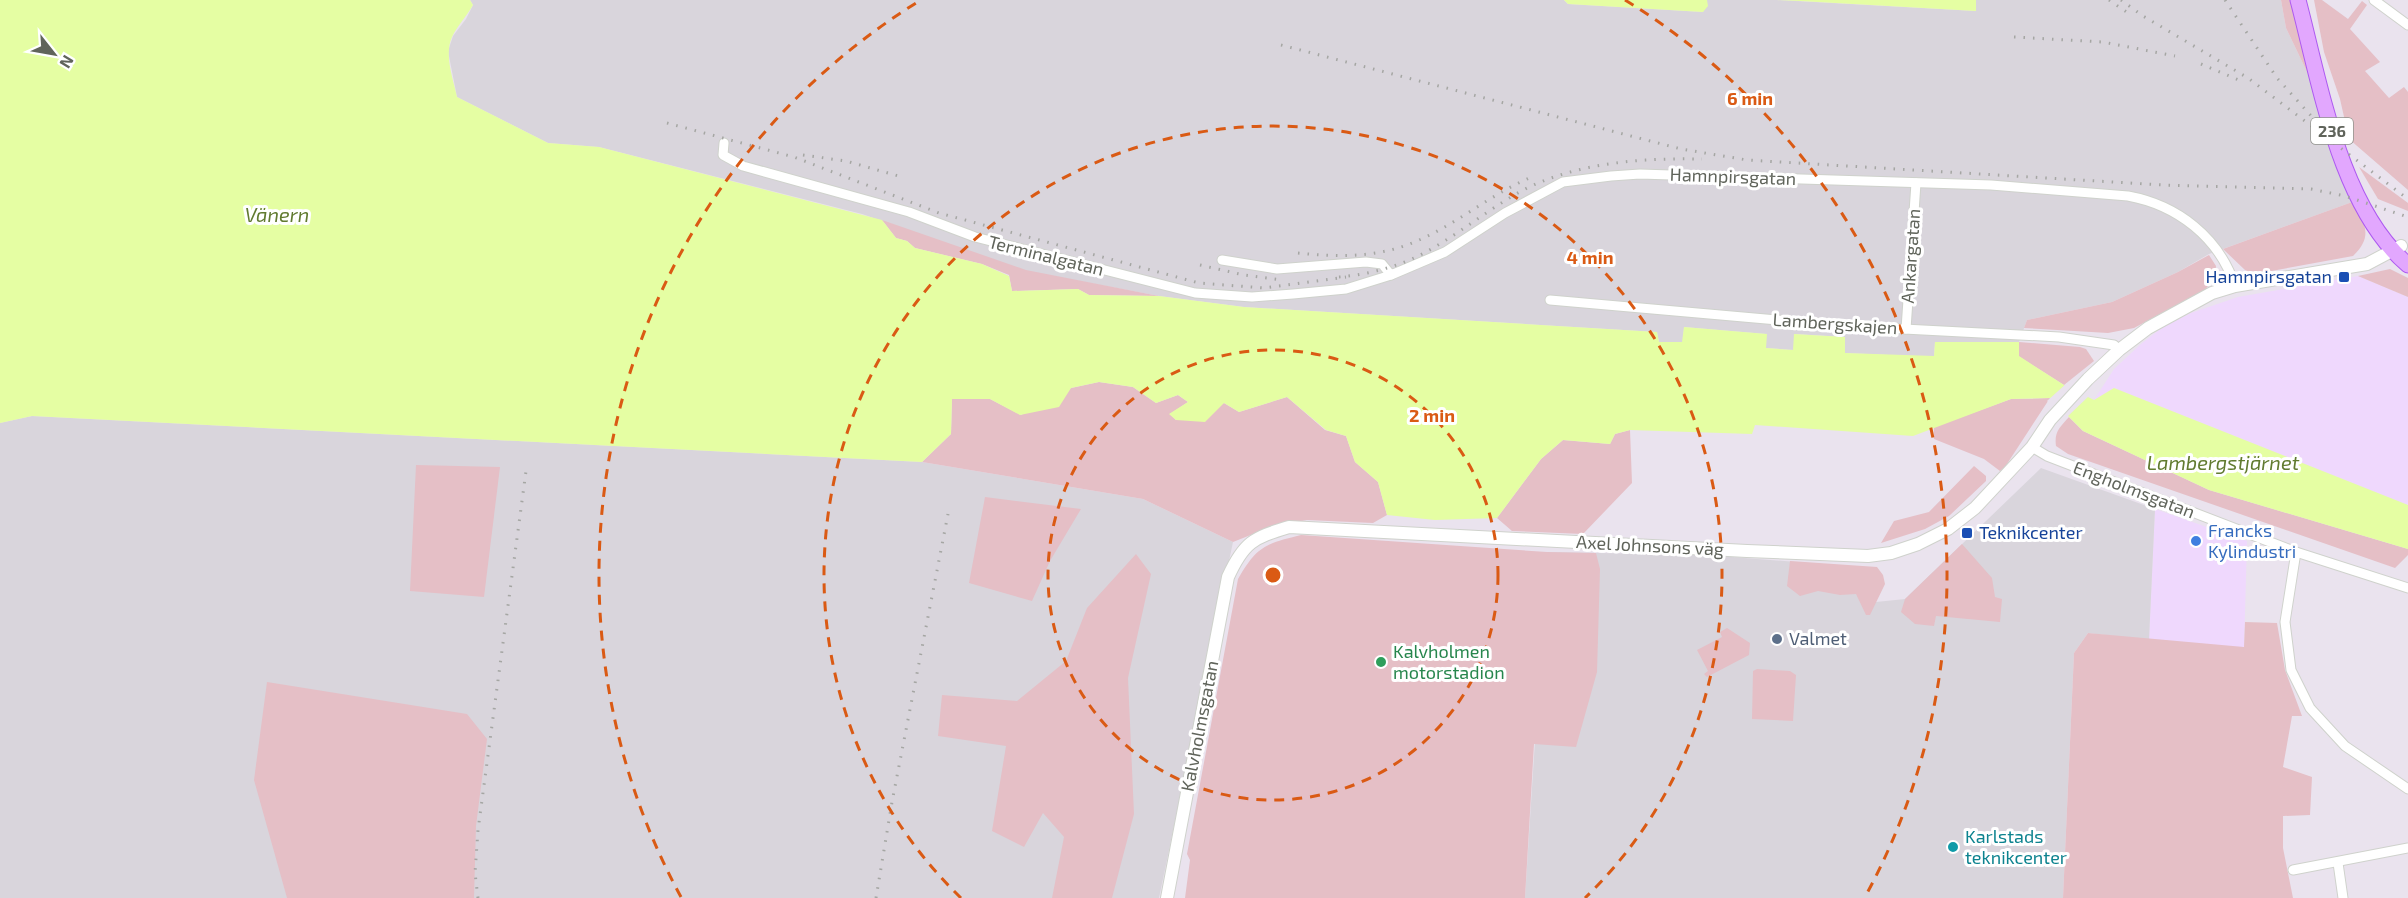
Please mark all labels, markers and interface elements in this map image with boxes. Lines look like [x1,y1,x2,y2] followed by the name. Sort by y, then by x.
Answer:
[24,24,84,84] north arrow
[56,52,78,72] text: N
[1727,87,1773,109] text: 6 min
[2311,118,2353,144] road number: 236
[1669,163,1797,189] street label: Hamnpirsgatan
[245,202,309,226] water label: Vänern
[1896,208,1924,304] street label: Ankargatan
[986,230,1106,280] street label: Terminalgatan
[1567,246,1614,268] text: 4 min
[2206,265,2332,287] place label: Hamnpirsgatan
[2337,270,2351,284] marker: Hamnpirsgatan
[1772,308,1898,338] street label: Lambergskajen
[1409,404,1455,426] text: 2 min
[2147,450,2300,474] water label: Lambergstjärnet
[2070,456,2198,522] street label: Engholmsgatan
[2208,519,2296,562] place label: Francks Kylindustri
[1979,521,2083,543] place label: Teknikcenter
[1960,526,1974,540] marker: Teknikcenter
[1576,530,1725,560] street label: Axel Johnsons väg
[2189,534,2203,548] marker: Francks Kylindustri
[1263,565,1283,585] centre of rings
[1789,627,1847,649] place label: Valmet
[1770,632,1784,646] marker: Valmet
[1393,640,1505,683] place label: Kalvholmen motorstadion
[1374,655,1388,669] marker: Kalvholmen motorstadion
[1176,658,1223,793] street label: Kalvholmsgatan
[1965,825,2067,868] place label: Karlstads teknikcenter
[1946,840,1960,854] marker: Karlstads teknikcenter

